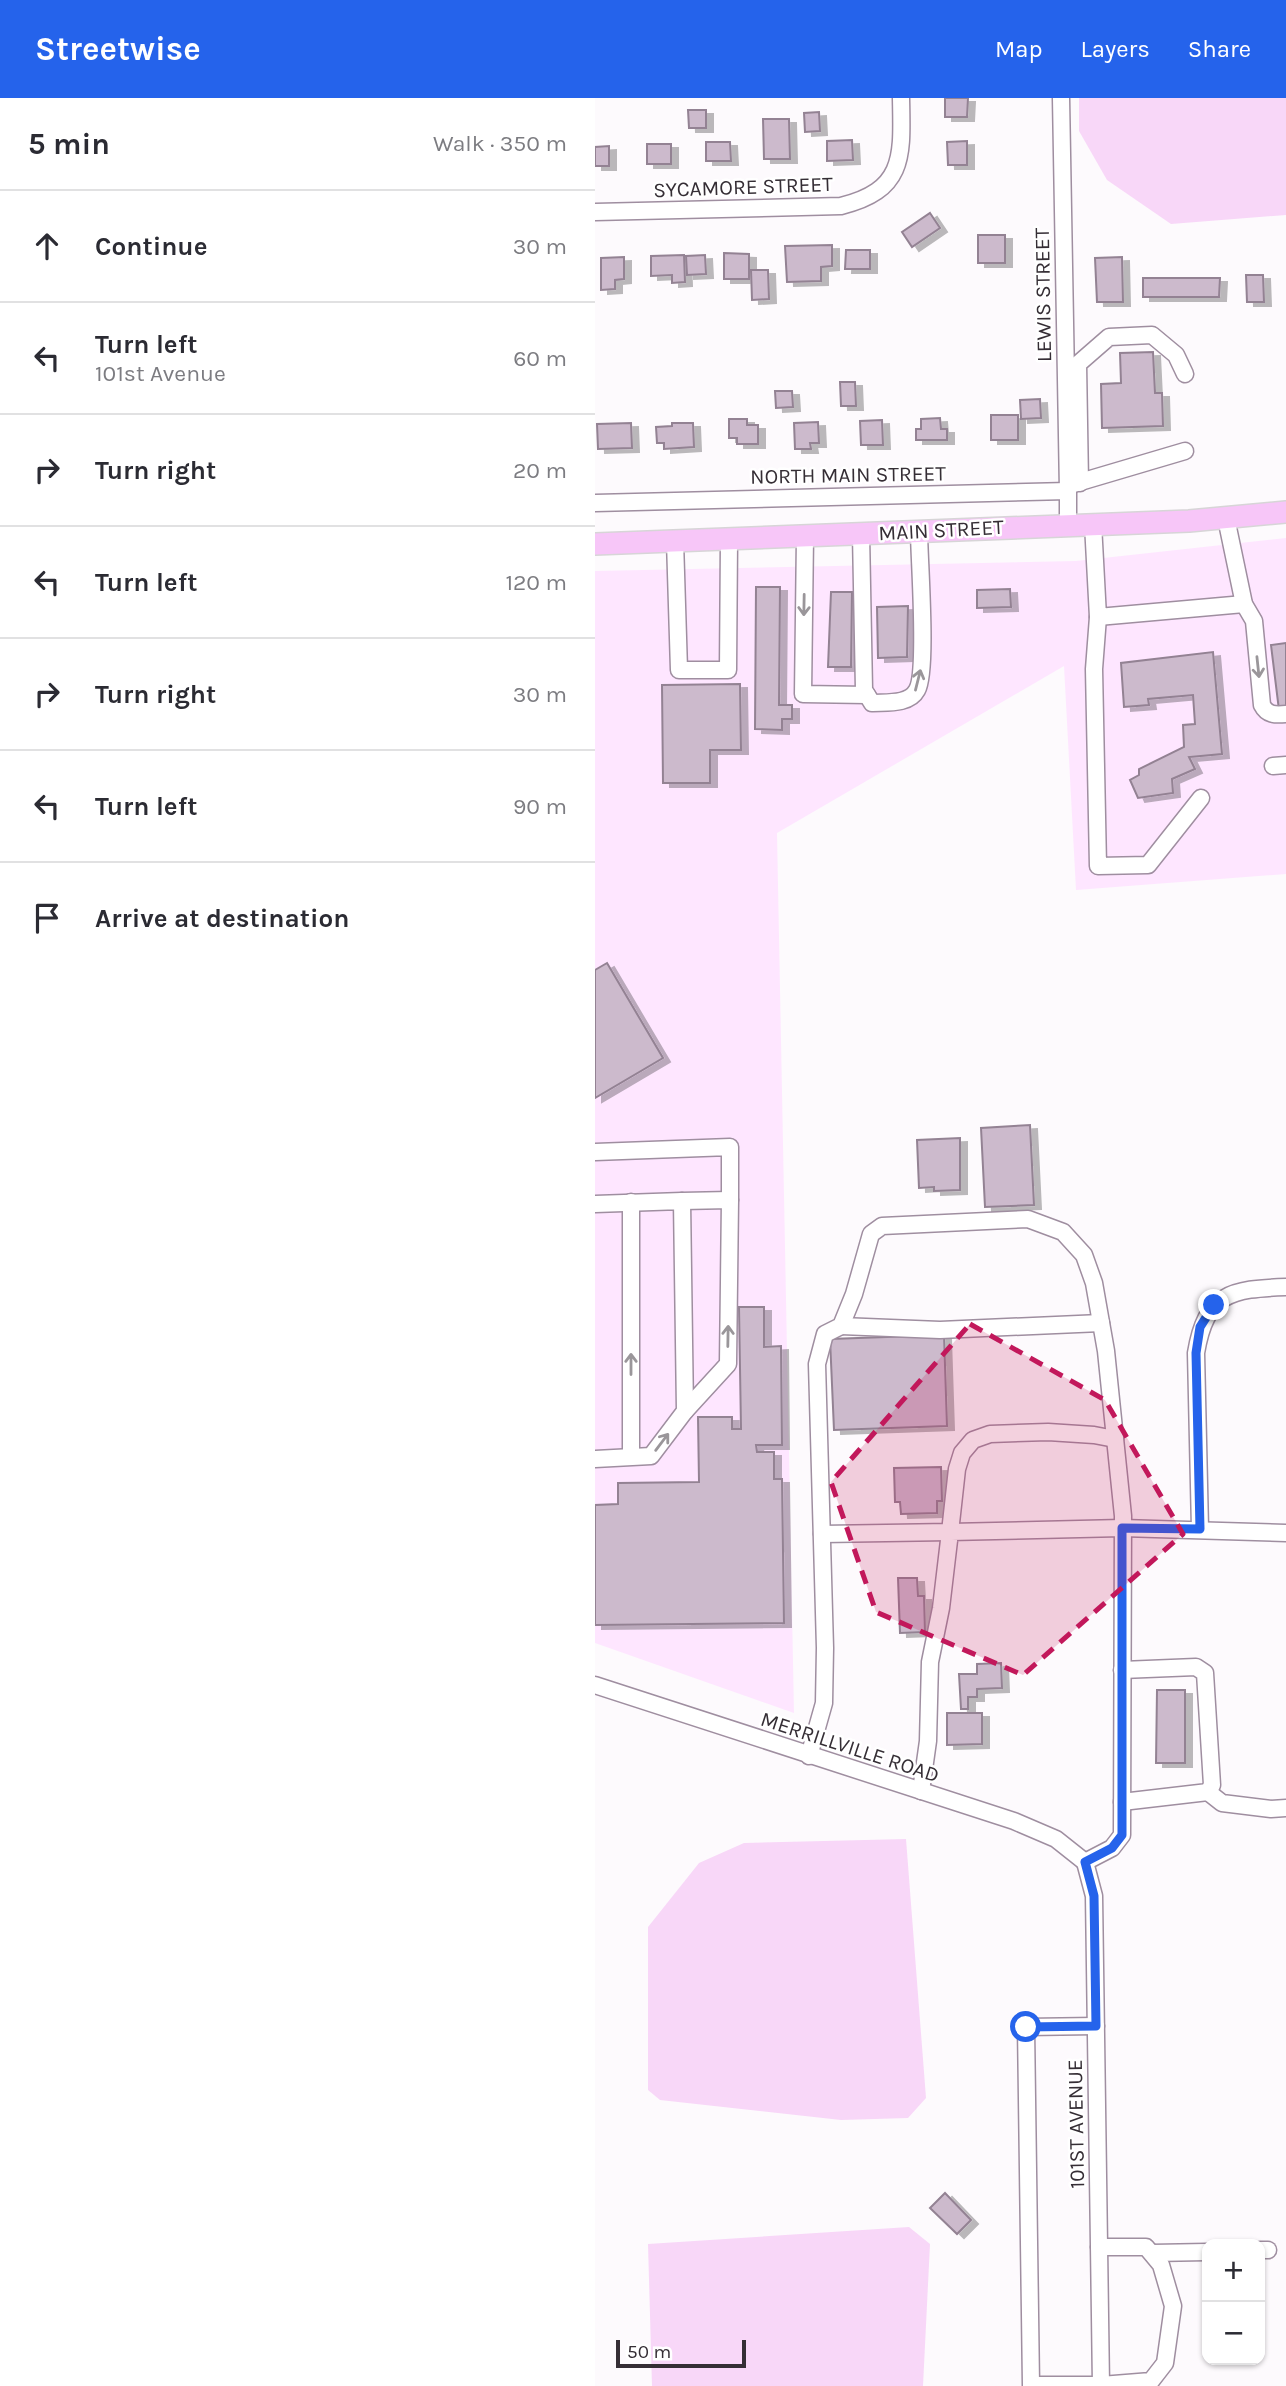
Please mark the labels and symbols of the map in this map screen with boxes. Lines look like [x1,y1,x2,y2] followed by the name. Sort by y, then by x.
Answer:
[653,172,834,202] street label: SYCAMORE STREET
[1030,227,1056,362] street label: LEWIS STREET
[750,461,946,489] street label: NORTH MAIN STREET
[878,515,1005,545] street label: MAIN STREET
[798,593,811,616] one-way arrow
[1252,656,1265,678] one-way arrow
[912,670,925,692] one-way arrow
[1198,1289,1229,1320] route end
[721,1324,735,1347] one-way arrow
[624,1352,638,1375] one-way arrow
[654,1433,669,1452] one-way arrow
[758,1707,942,1787] street label: MERRILLVILLE ROAD
[1010,2011,1041,2042] route start
[1063,2059,1089,2189] street label: 101ST AVENUE
[616,2337,745,2369] scale bar

